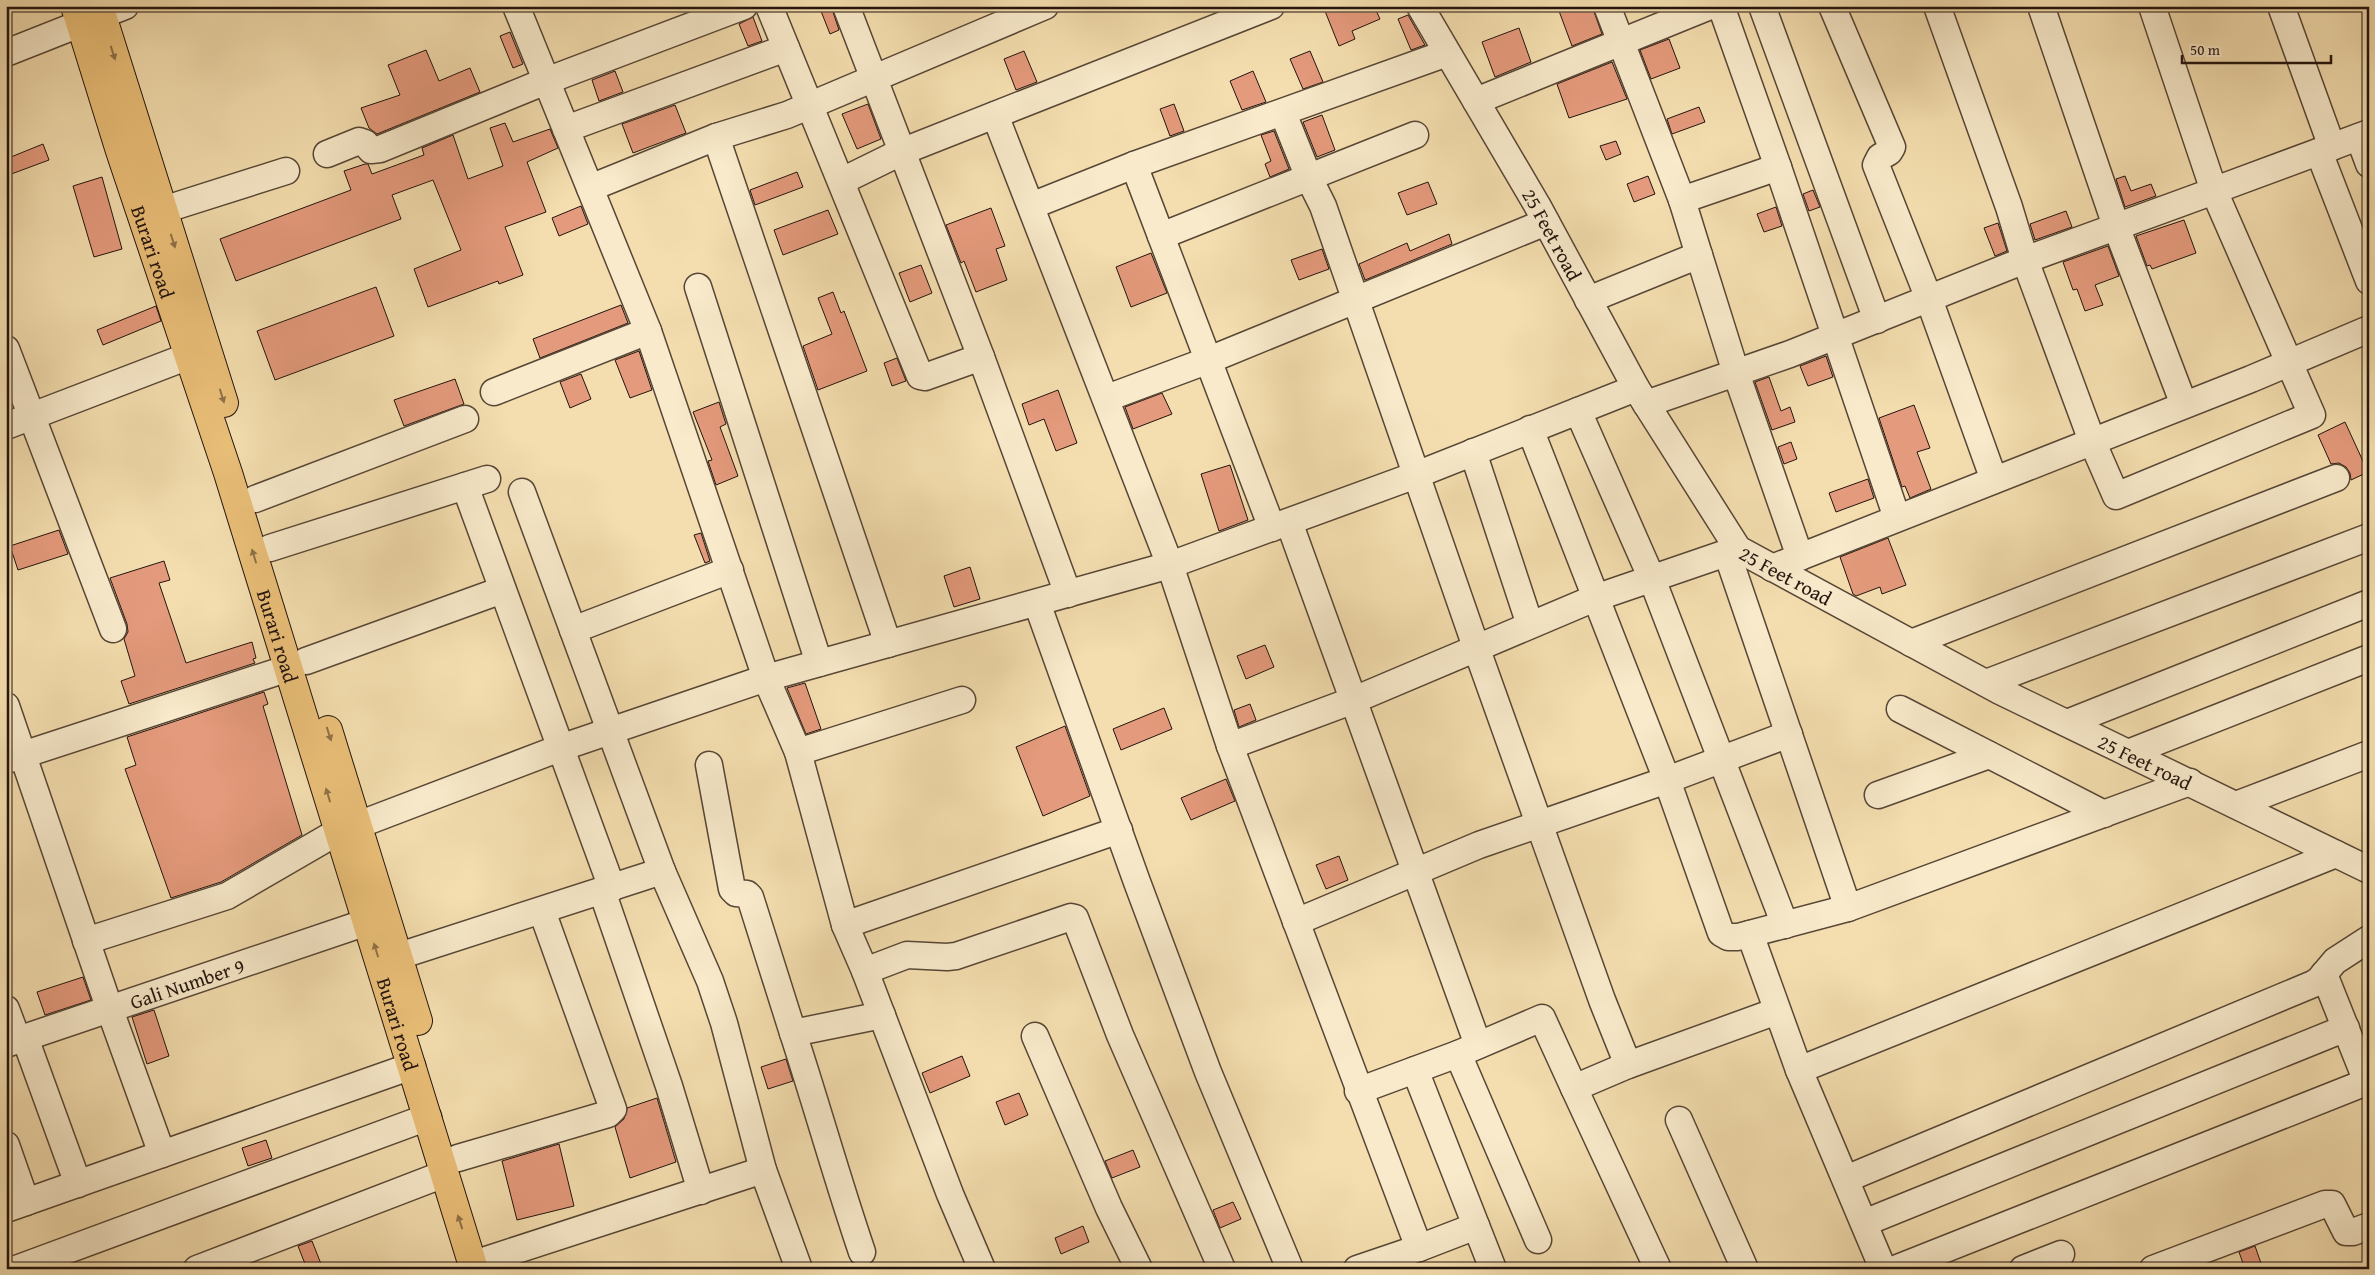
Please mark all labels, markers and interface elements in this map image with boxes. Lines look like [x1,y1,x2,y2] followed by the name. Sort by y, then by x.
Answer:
[2182,32,2331,64] scale bar
[2190,39,2221,60] text: 50 m
[110,45,118,60] one-way arrow
[1516,183,1590,286] street label: 25 Feet road
[125,201,183,302] street label: Burari road
[169,234,177,249] one-way arrow
[218,389,226,404] one-way arrow
[1735,538,1838,612] street label: 25 Feet road
[250,548,257,563] one-way arrow
[250,586,307,687] street label: Burari road
[2093,726,2197,797] street label: 25 Feet road
[326,727,334,742] one-way arrow
[324,787,331,802] one-way arrow
[372,942,380,957] one-way arrow
[126,950,248,1016] street label: Gali Number 9
[370,974,426,1074] street label: Burari road
[455,1215,463,1230] one-way arrow

